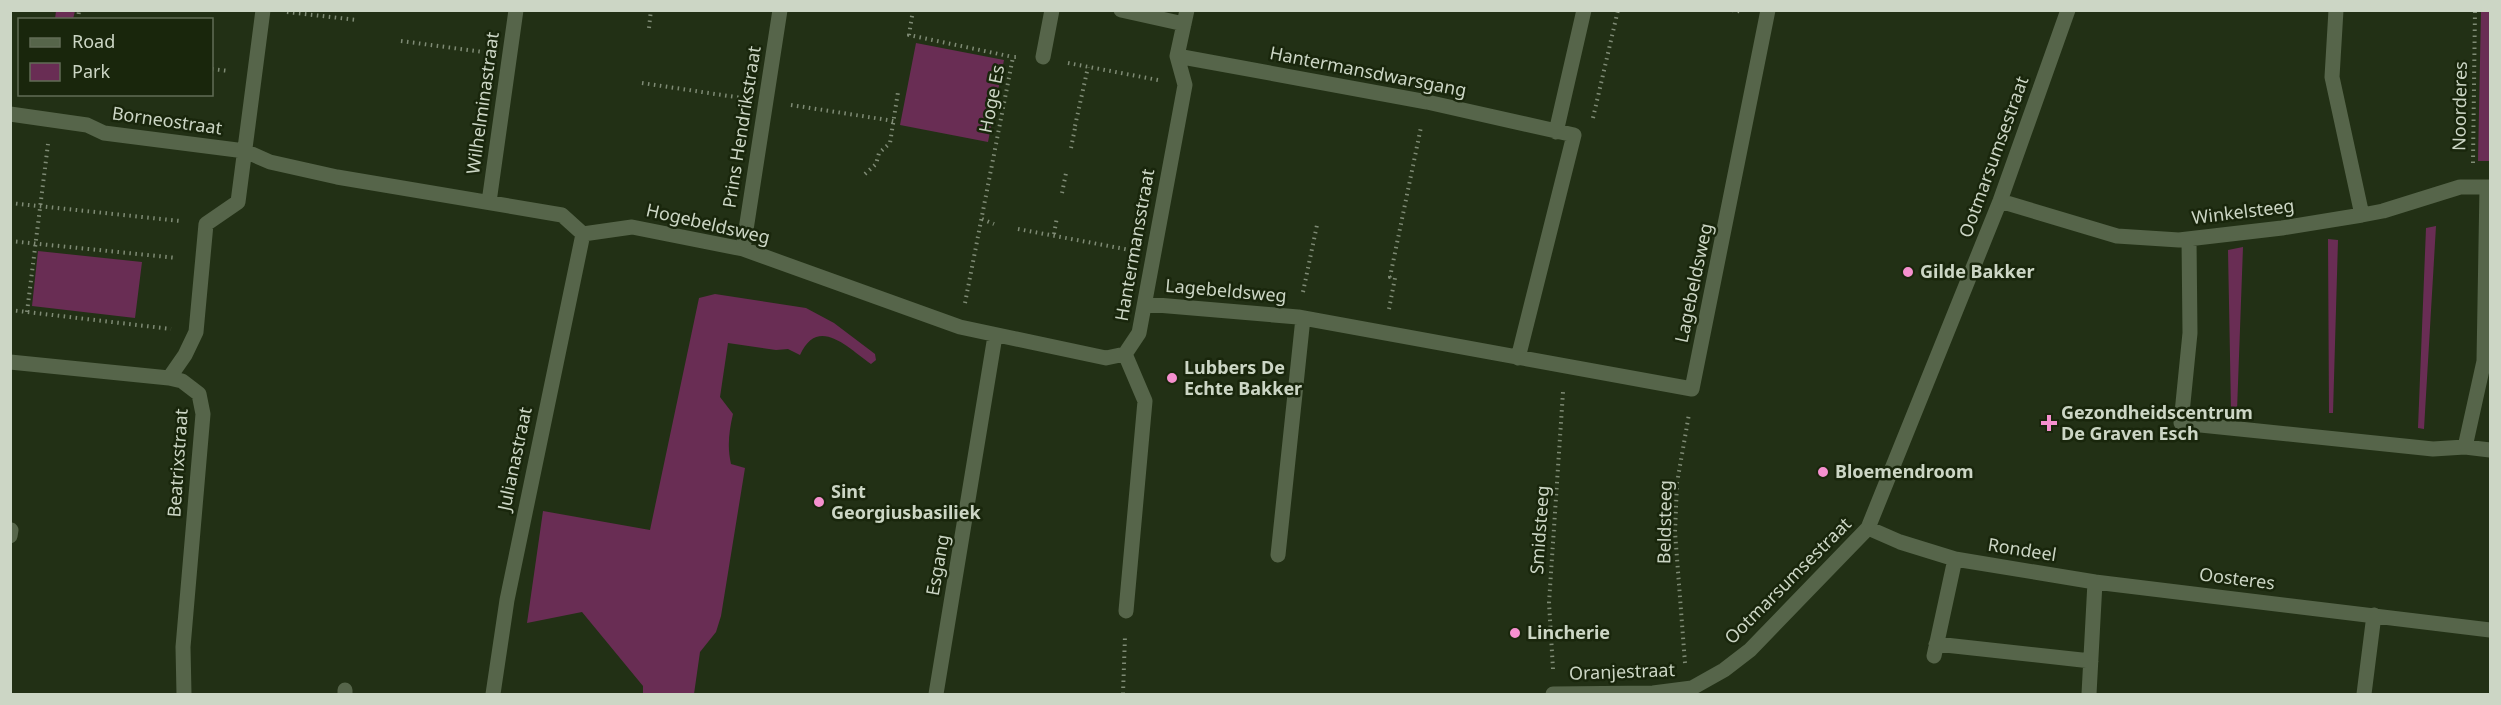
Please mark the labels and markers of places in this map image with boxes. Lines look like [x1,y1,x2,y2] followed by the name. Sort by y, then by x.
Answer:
[1920,259,2034,283] place label: Gilde Bakker
[1901,265,1915,279] marker: Gilde Bakker
[1184,355,1302,400] place label: Lubbers De Echte Bakker
[1165,371,1179,385] marker: Lubbers De Echte Bakker
[2061,400,2253,445] place label: Gezondheidscentrum De Graven Esch
[2042,416,2056,430] marker: Gezondheidscentrum De Graven Esch
[1835,459,1973,483] place label: Bloemendroom
[1816,465,1830,479] marker: Bloemendroom
[831,479,981,524] place label: Sint Georgiusbasiliek
[812,495,826,509] marker: Sint Georgiusbasiliek
[1527,620,1610,644] place label: Lincherie
[1508,626,1522,640] marker: Lincherie

